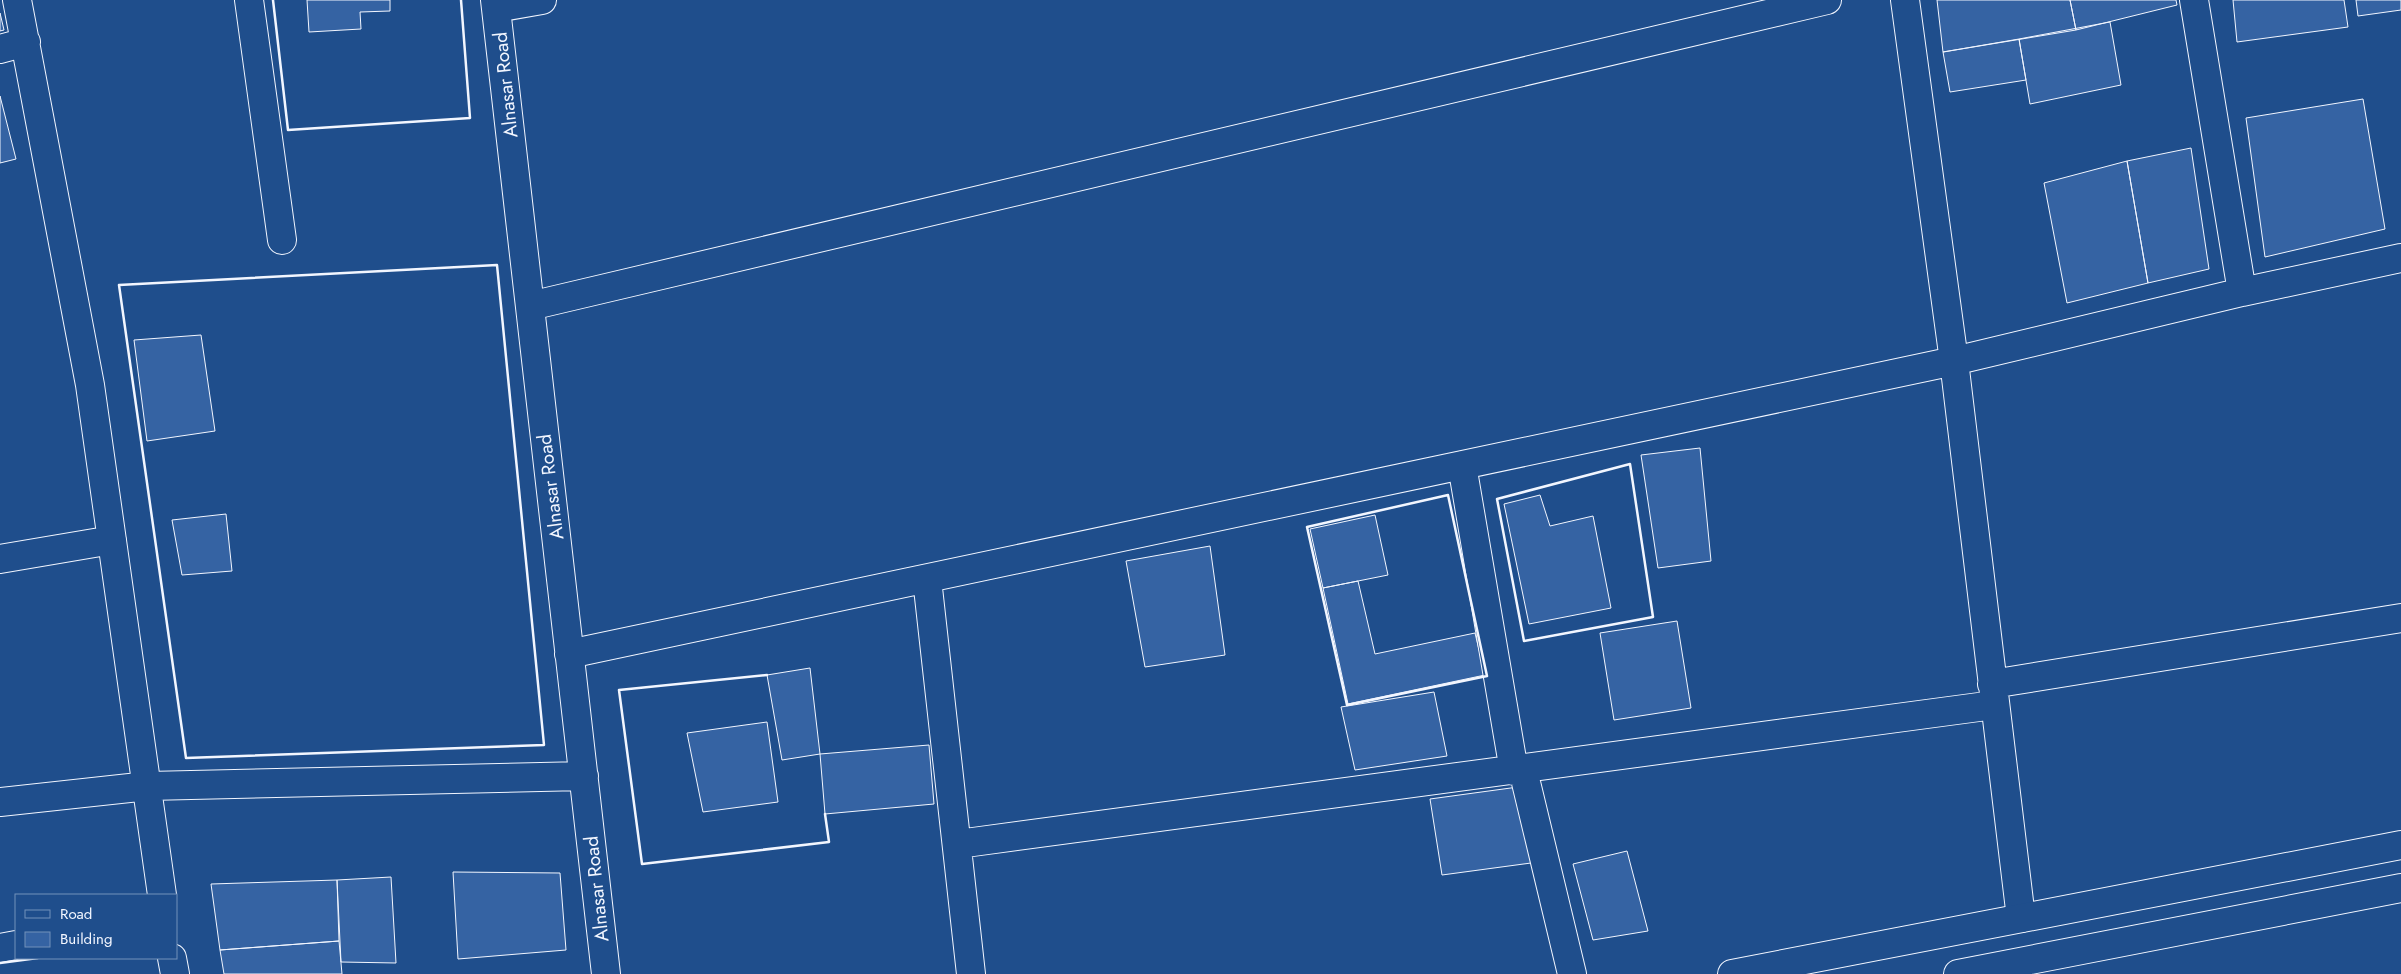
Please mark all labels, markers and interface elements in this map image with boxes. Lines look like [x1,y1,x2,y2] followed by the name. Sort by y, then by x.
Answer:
[487,31,524,139] street label: Alnasar Road
[531,433,570,541] street label: Alnasar Road
[578,835,615,943] street label: Alnasar Road
[15,894,178,959] legend
[60,903,92,925] text: Road
[60,928,112,950] text: Building

